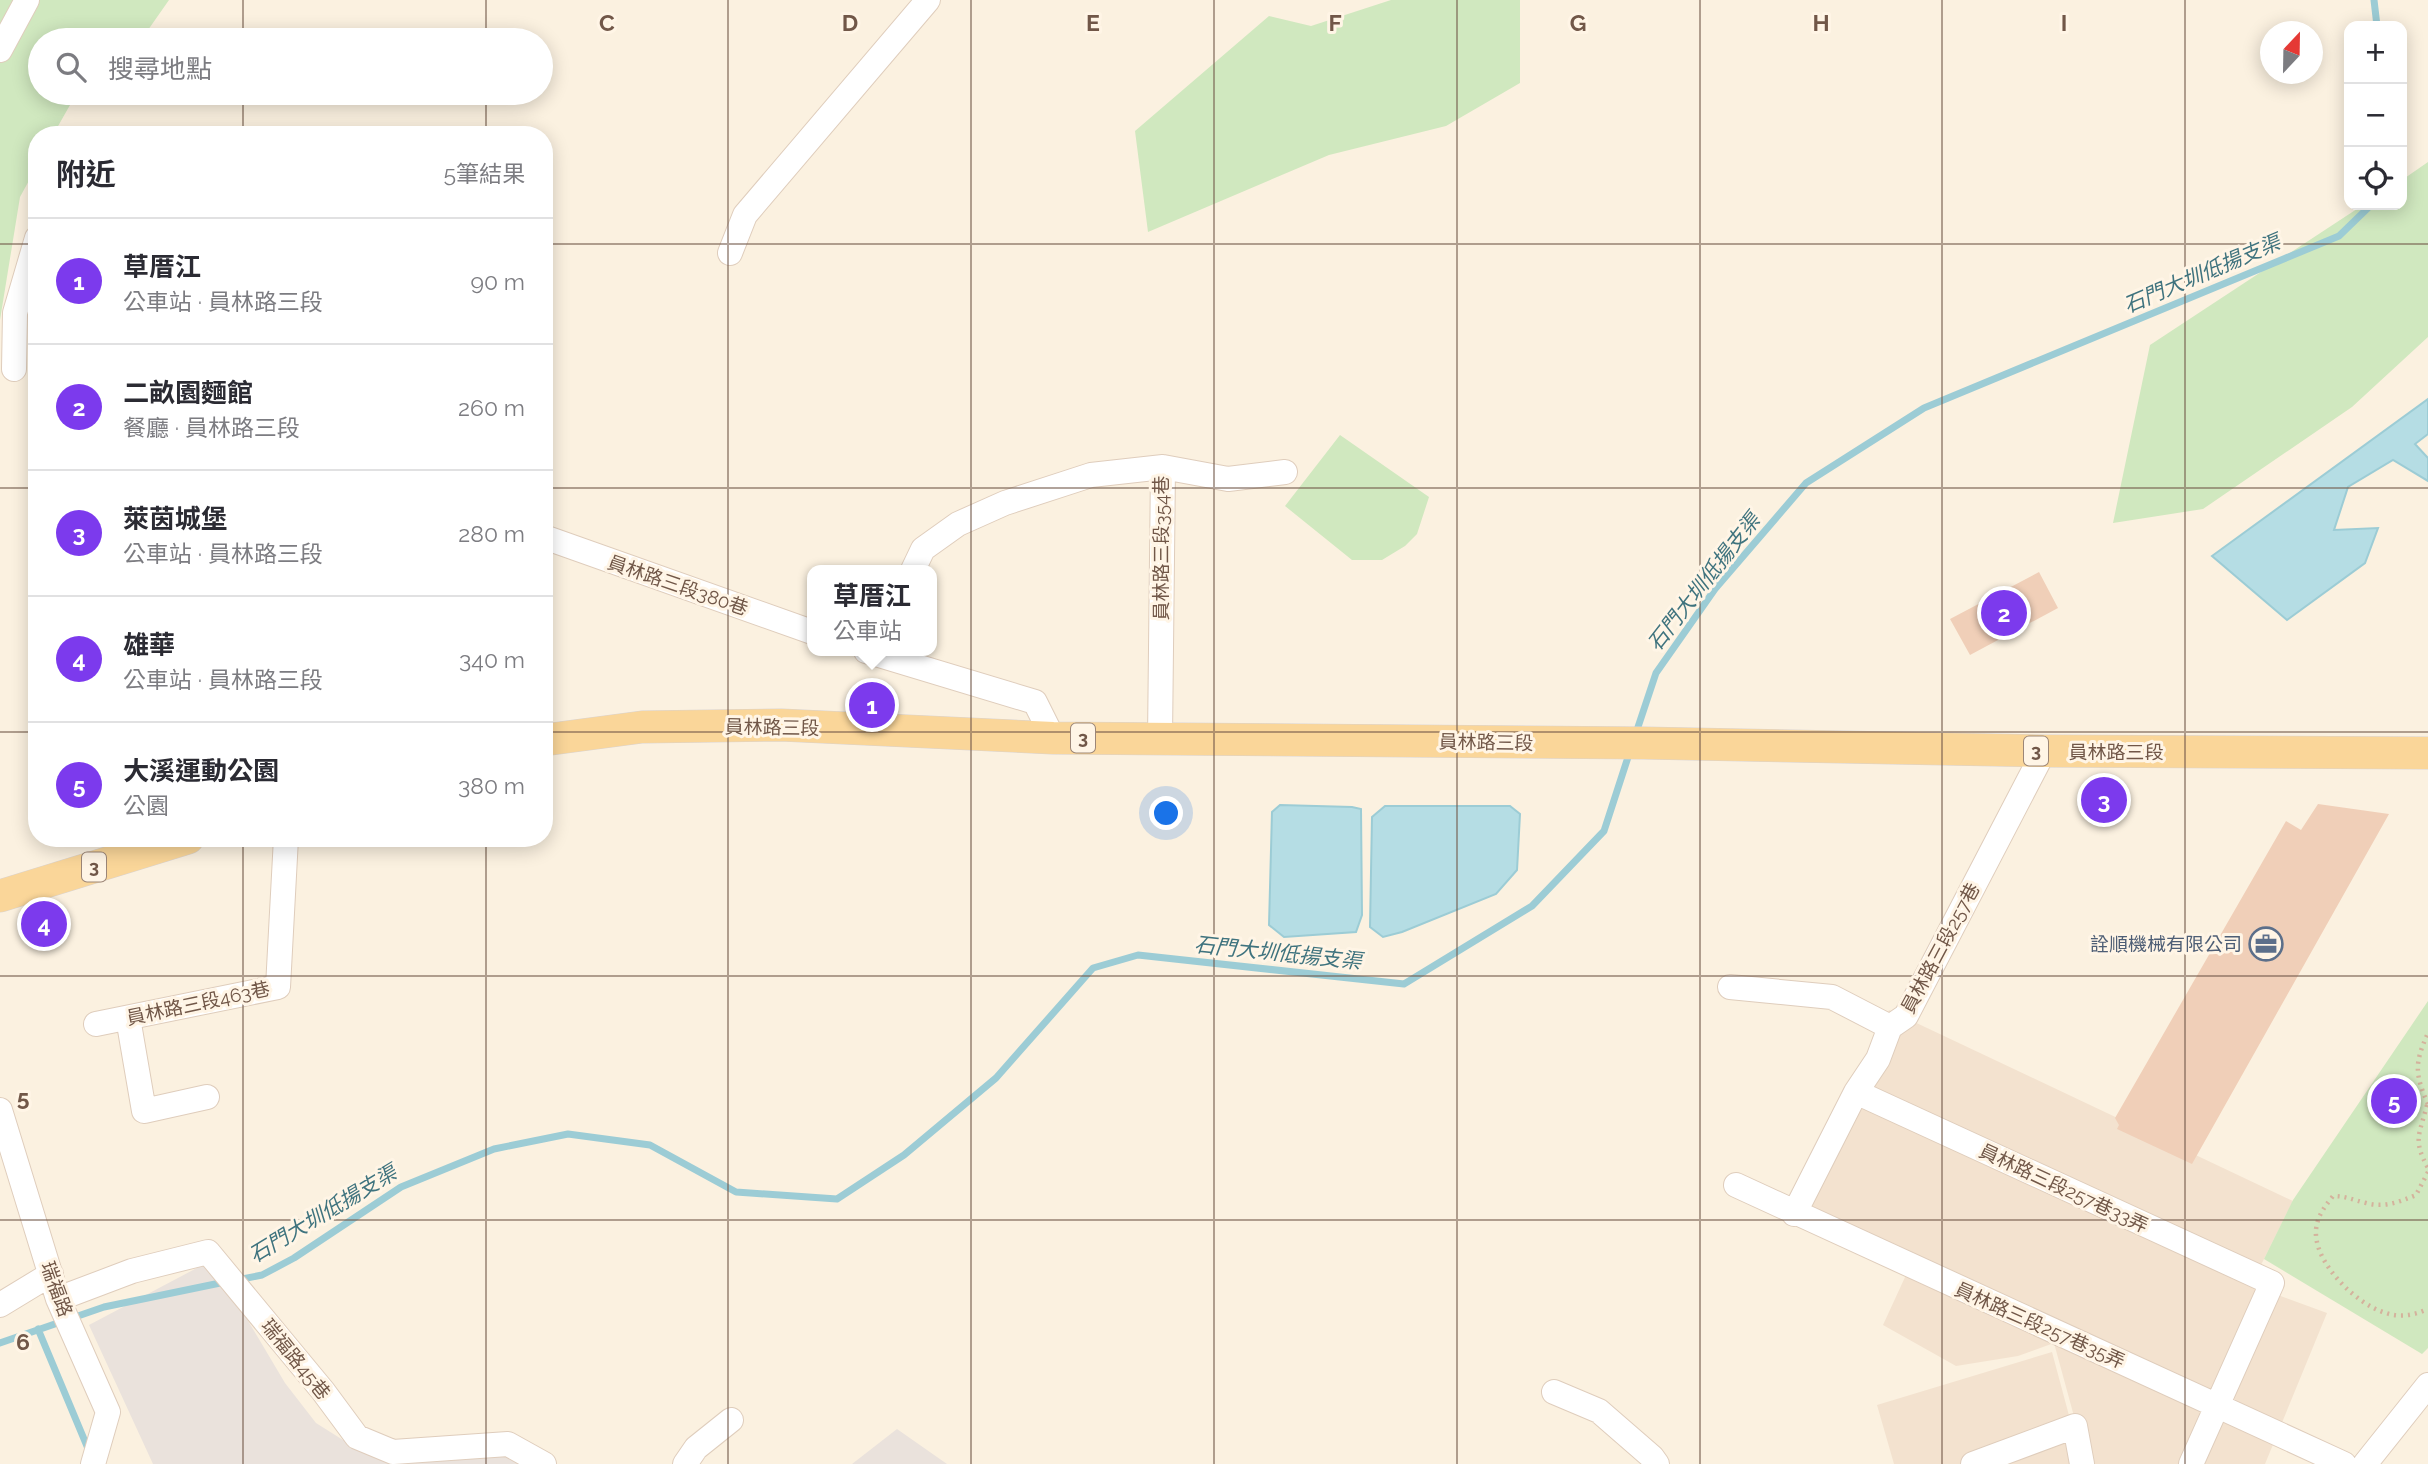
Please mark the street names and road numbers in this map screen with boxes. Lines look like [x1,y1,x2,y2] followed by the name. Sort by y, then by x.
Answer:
[1150,476,1172,620] street label: 員林路三段354巷
[605,551,751,619] street label: 員林路三段380巷
[724,715,820,739] street label: 員林路三段
[1071,724,1095,752] road number: 3
[1438,730,1534,754] street label: 員林路三段
[2024,736,2048,766] road number: 3
[2068,741,2164,763] street label: 員林路三段
[82,852,106,882] road number: 3
[1896,879,1984,1017] street label: 員林路三段257巷
[124,977,272,1029] street label: 員林路三段463巷
[1976,1139,2152,1237] street label: 員林路三段257巷33弄
[37,1258,77,1320] street label: 瑞福路
[1952,1278,2128,1372] street label: 員林路三段257巷35弄
[257,1314,335,1404] street label: 瑞福路45巷

